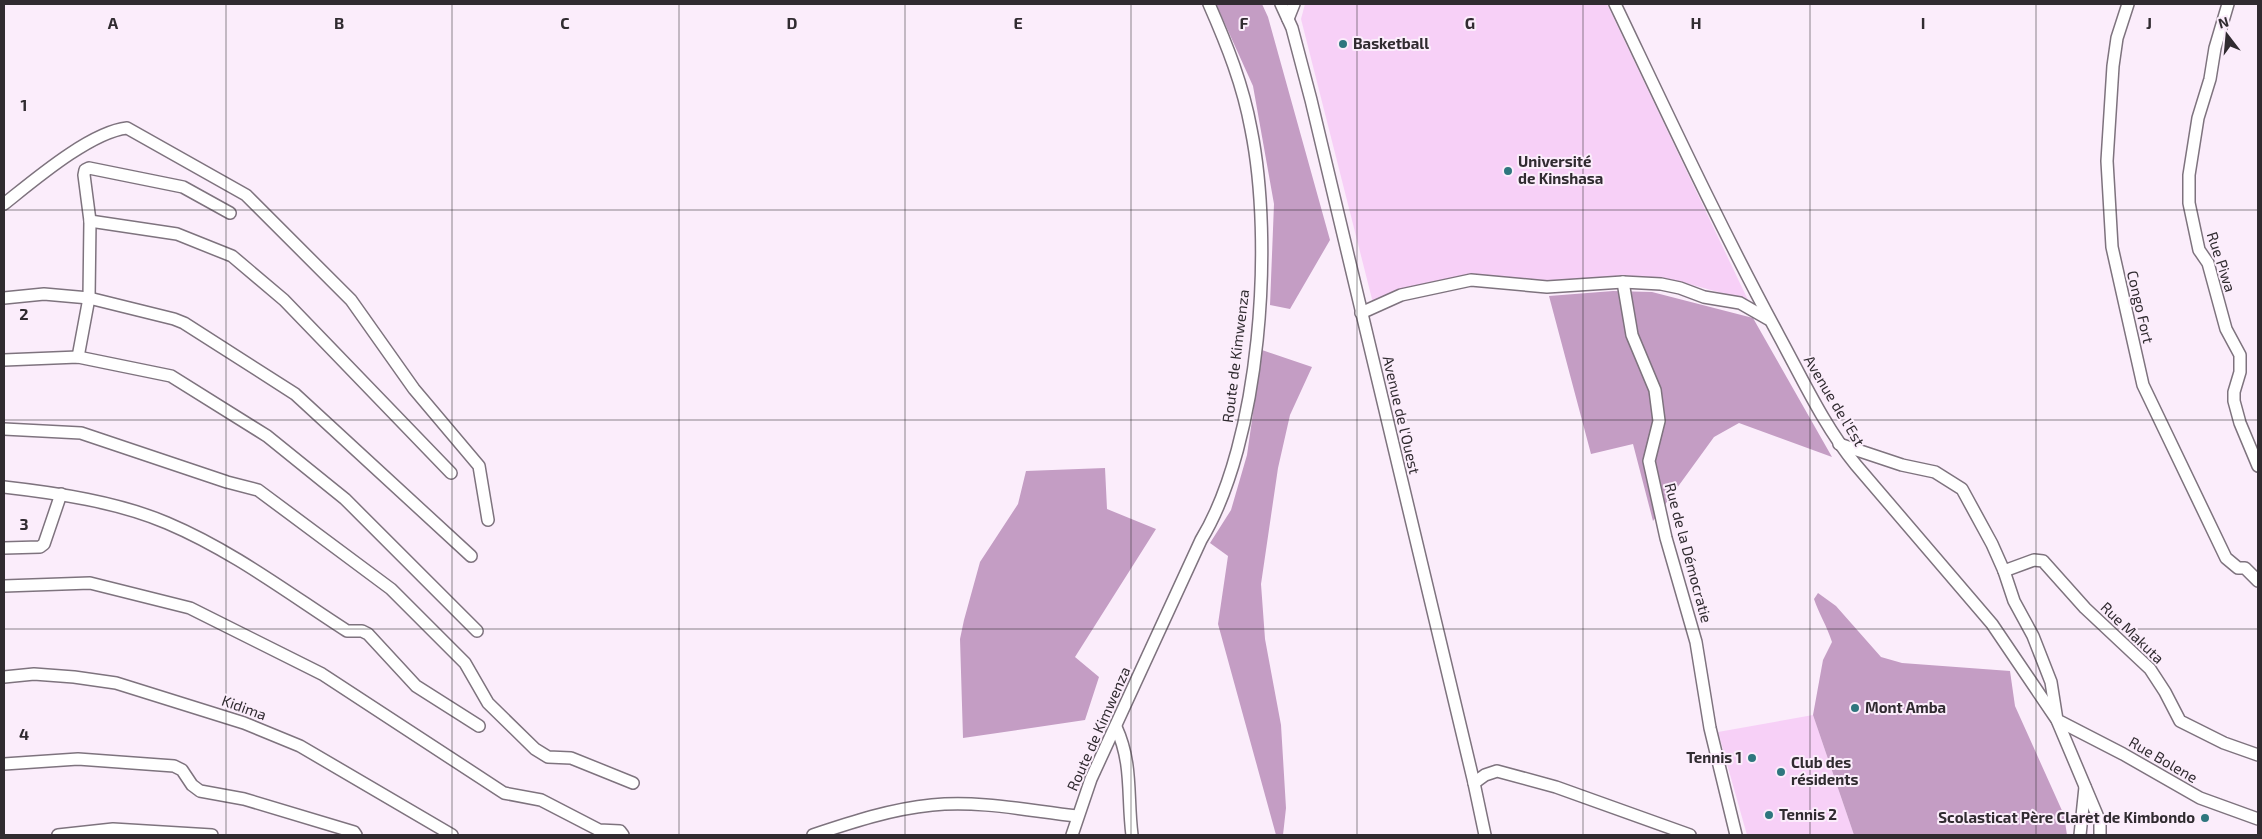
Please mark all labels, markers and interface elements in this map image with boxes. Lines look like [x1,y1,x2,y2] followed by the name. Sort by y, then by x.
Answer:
[2202,10,2252,60] north arrow
[2216,12,2230,32] text: N
[108,13,119,32] text: A
[334,13,344,32] text: B
[560,13,570,32] text: C
[787,13,798,32] text: D
[1013,13,1023,32] text: E
[1240,13,1249,32] text: F
[1465,13,1475,32] text: G
[1690,13,1702,32] text: H
[1921,13,1925,32] text: I
[2146,13,2152,32] text: J
[1353,34,1429,52] place label: Basketball
[1337,38,1349,50] marker: Basketball
[21,95,27,114] text: 1
[1518,152,1603,187] place label: Université de Kinshasa
[1502,165,1514,177] marker: Université de Kinshasa
[2204,229,2240,294] street label: Rue Piwa
[2124,269,2158,345] street label: Congo Fort
[1218,288,1252,424] street label: Route de Kimwenza
[19,304,29,323] text: 2
[1801,352,1869,449] street label: Avenue de l'Est
[1380,354,1424,476] street label: Avenue de l'Ouest
[1662,481,1716,625] street label: Rue de la Démocratie
[19,514,29,533] text: 3
[2097,598,2168,667] street label: Rue Makuta
[1063,664,1134,793] street label: Route de Kimwenza
[220,691,269,723] street label: Kidima
[1865,698,1946,716] place label: Mont Amba
[1849,702,1861,714] marker: Mont Amba
[19,724,29,743] text: 4
[2126,732,2201,786] street label: Rue Bolene
[1686,748,1742,766] place label: Tennis 1
[1746,752,1758,764] marker: Tennis 1
[1791,753,1858,788] place label: Club des résidents
[1775,766,1787,778] marker: Club des résidents
[1779,805,1837,823] place label: Tennis 2
[1938,808,2195,826] place label: Scolasticat Père Claret de Kimbondo
[1763,809,1775,821] marker: Tennis 2
[2199,812,2211,824] marker: Scolasticat Père Claret de Kimbondo

